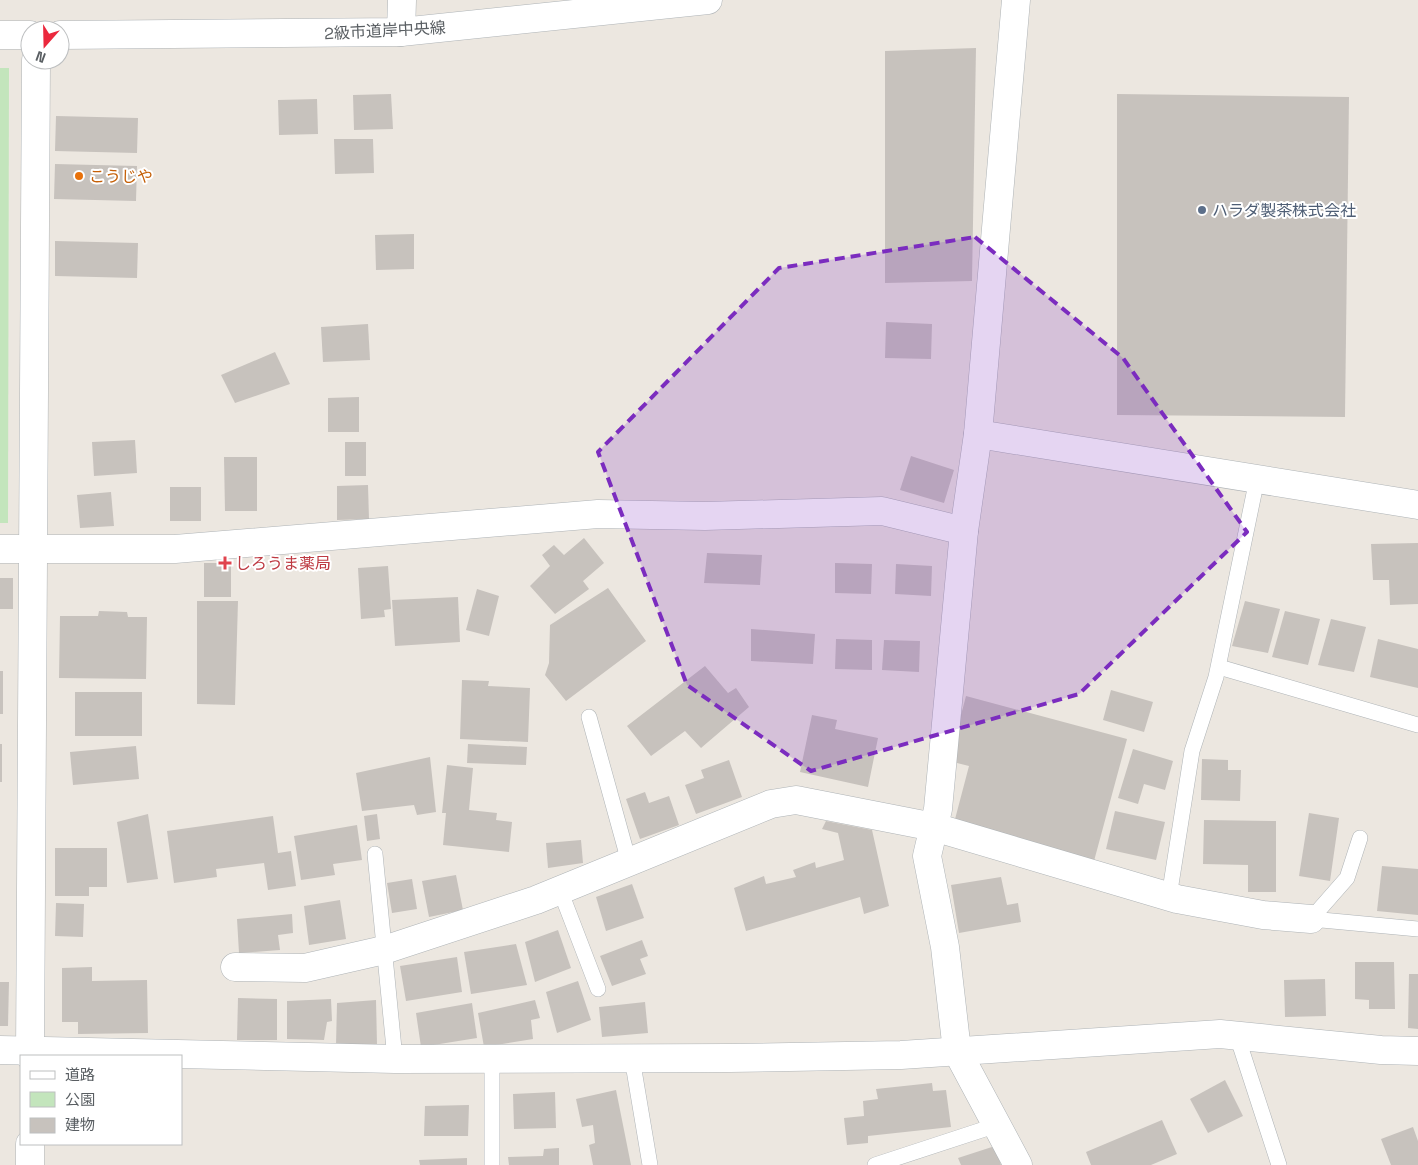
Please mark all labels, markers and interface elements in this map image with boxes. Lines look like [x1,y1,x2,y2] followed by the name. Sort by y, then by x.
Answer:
[324,17,446,44] street label: 2級市道岸中央線
[20,20,70,70] north arrow
[33,47,48,67] text: N
[89,166,153,187] place label: こうじや
[73,170,85,182] marker: こうじや
[1212,200,1356,221] place label: ハラダ製茶株式会社
[1196,204,1208,216] marker: ハラダ製茶株式会社
[235,553,331,574] place label: しろうま薬局
[219,557,231,569] marker: しろうま薬局
[20,1055,182,1145] legend
[65,1065,95,1084] text: 道路
[65,1090,95,1109] text: 公園
[65,1115,95,1134] text: 建物

